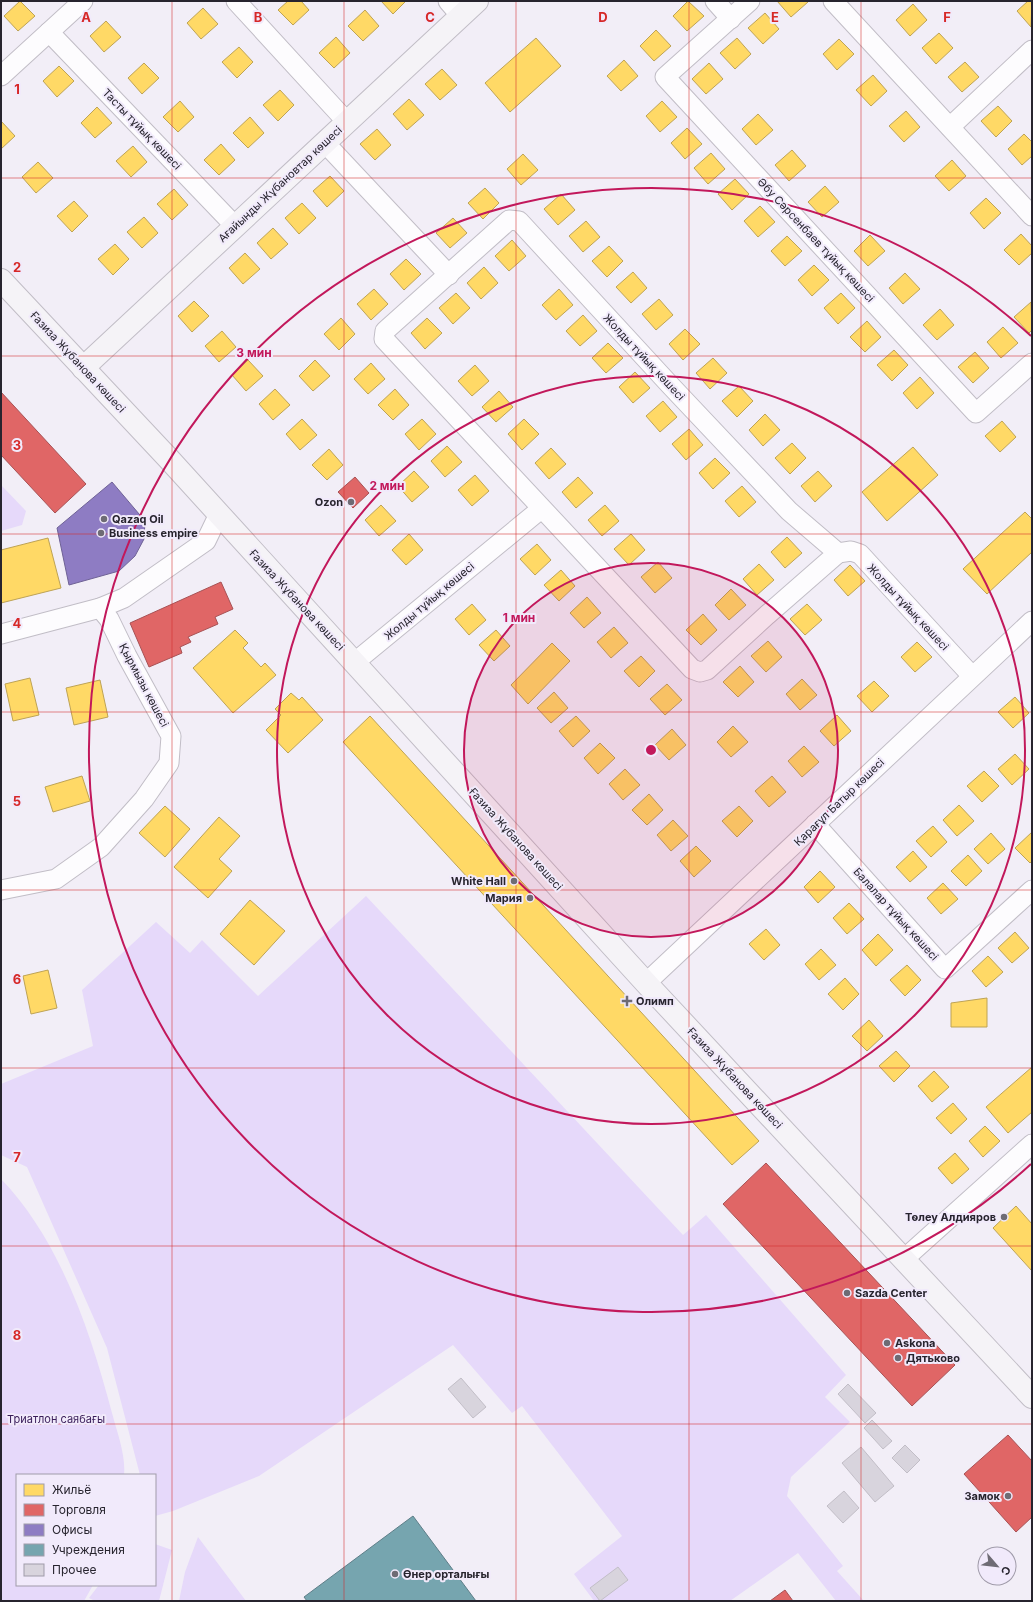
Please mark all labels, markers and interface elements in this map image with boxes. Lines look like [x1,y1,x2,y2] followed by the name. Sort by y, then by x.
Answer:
[81,9,91,25] text: A
[254,9,263,25] text: B
[425,9,435,25] text: C
[598,9,608,25] text: D
[771,9,779,25] text: E
[943,9,951,25] text: F
[14,81,20,97] text: 1
[100,86,184,172] street label: Тасты тұйық көшесі
[215,123,345,245] street label: Ағайынды Жұбановтар көшесі
[755,175,877,305] street label: Әбу Сәрсенбаев тұйық көшесі
[13,259,21,275] text: 2
[27,308,129,415] street label: Ғазиза Жұбанова көшесі
[600,311,688,403] street label: Жолды тұйық көшесі
[236,345,272,360] text: 3 мин
[13,437,21,453] text: 3
[369,478,405,493] text: 2 мин
[315,495,343,509] place label: Ozon
[346,497,356,507] marker: Ozon
[112,512,164,526] place label: Qazaq Oil
[99,514,109,524] marker: Qazaq Oil
[109,526,198,540] place label: Business empire
[96,528,106,538] marker: Business empire
[246,546,348,653] street label: Ғазиза Жұбанова көшесі
[381,559,477,643] street label: Жолды тұйық көшесі
[864,561,952,653] street label: Жолды тұйық көшесі
[503,610,535,625] text: 1 мин
[13,615,22,631] text: 4
[116,641,172,729] street label: Қырмызы көшесі
[644,743,658,757] centre of rings
[791,755,887,849] street label: Қарағұл Батыр көшесі
[466,784,566,893] street label: Ғазиза Жұбанова көшесі
[13,793,21,809] text: 5
[851,865,941,963] street label: Балалар тұйық көшесі
[451,874,506,888] place label: White Hall
[509,876,519,886] marker: White Hall
[485,891,522,905] place label: Мария
[525,893,535,903] marker: Мария
[13,971,21,987] text: 6
[636,994,674,1008] place label: Олимп
[621,995,633,1007] marker: Олимп
[684,1024,786,1131] street label: Ғазиза Жұбанова көшесі
[13,1149,21,1165] text: 7
[905,1210,996,1224] place label: Төлеу Алдияров
[999,1212,1009,1222] marker: Төлеу Алдияров
[855,1286,928,1300] place label: Sazda Center
[842,1288,852,1298] marker: Sazda Center
[13,1327,21,1343] text: 8
[895,1336,935,1350] place label: Askona
[882,1338,892,1348] marker: Askona
[906,1351,960,1365] place label: Дятьково
[893,1353,903,1363] marker: Дятьково
[7,1412,105,1426] park label: Триатлон саябағы
[16,1474,156,1586] legend
[52,1482,91,1497] text: Жильё
[964,1489,1001,1503] place label: Замок
[1003,1491,1013,1501] marker: Замок
[52,1502,106,1517] text: Торговля
[52,1522,92,1537] text: Офисы
[52,1542,125,1557] text: Учреждения
[977,1546,1017,1586] north arrow
[52,1562,97,1577] text: Прочее
[998,1564,1014,1578] text: С
[403,1567,490,1581] place label: Өнер орталығы
[390,1569,400,1579] marker: Өнер орталығы

